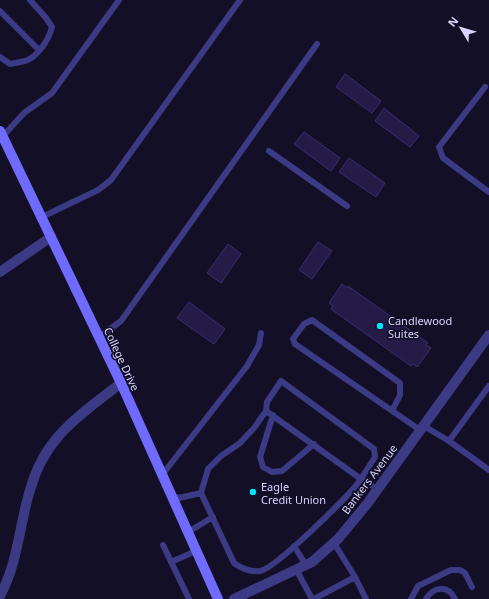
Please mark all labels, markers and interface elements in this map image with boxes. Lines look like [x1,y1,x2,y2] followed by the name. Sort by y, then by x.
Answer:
[441,8,481,48] north arrow
[444,13,461,30] text: N
[388,313,452,341] place label: Candlewood Suites
[375,321,385,331] marker: Candlewood Suites
[101,325,143,393] street label: College Drive
[338,441,400,517] street label: Bankers Avenue
[261,479,326,507] place label: Eagle Credit Union
[248,487,258,497] marker: Eagle Credit Union

